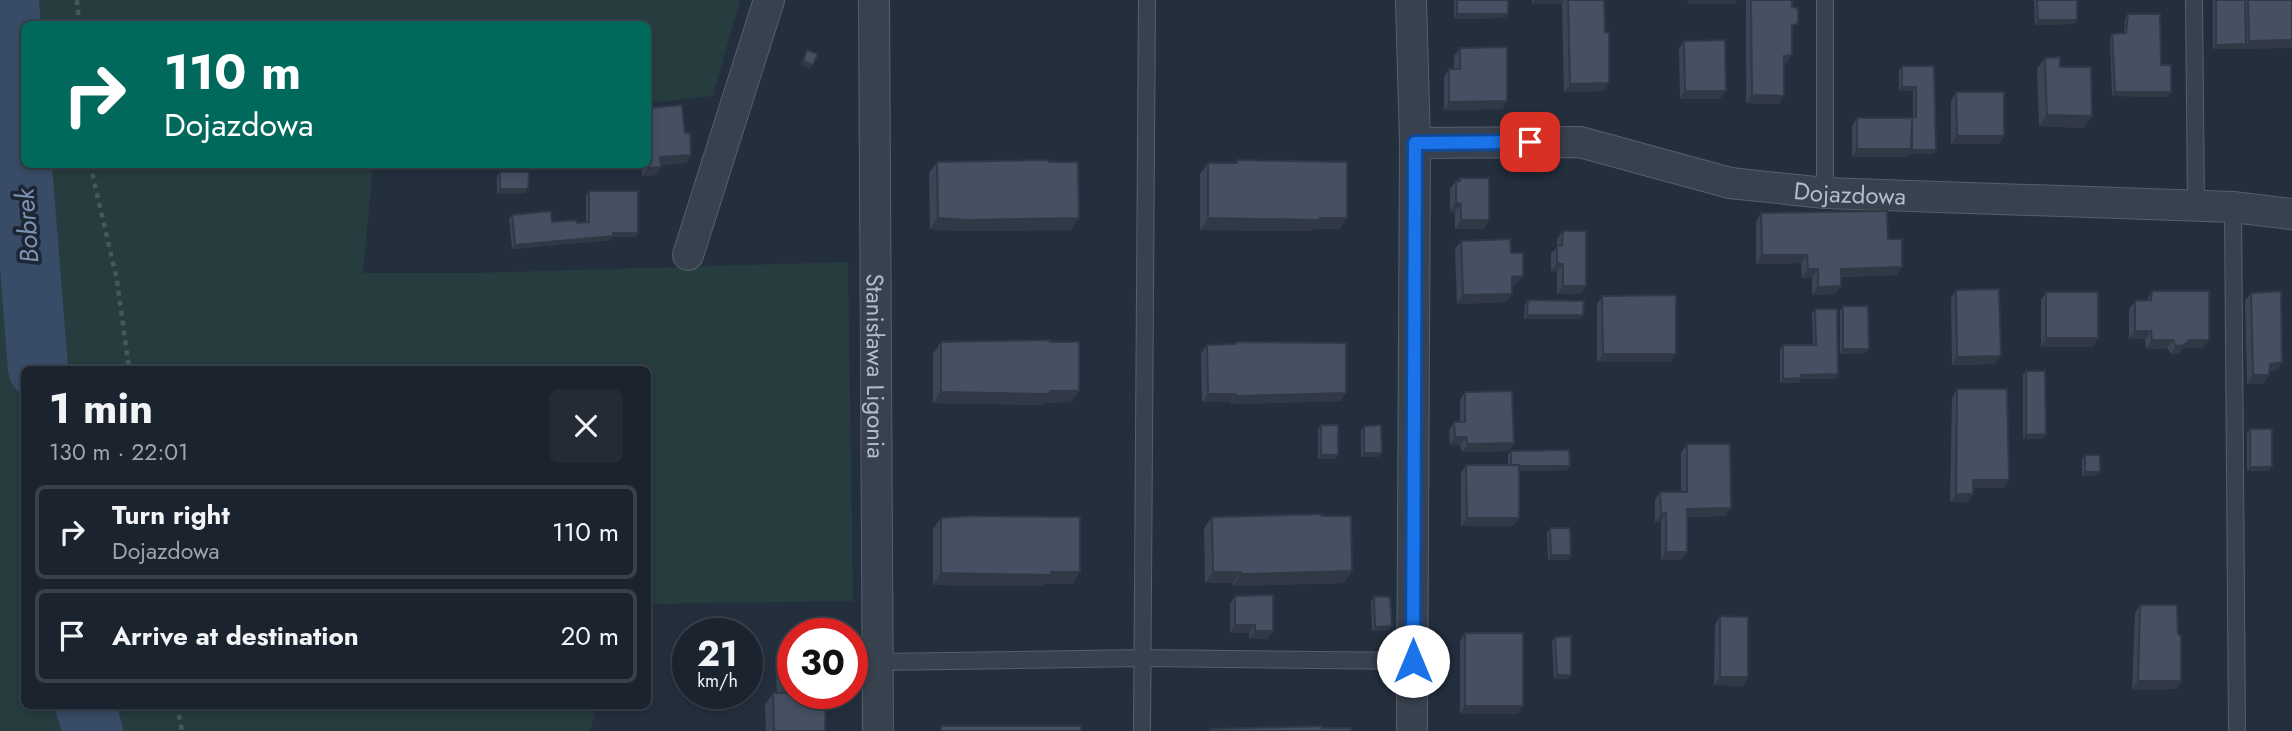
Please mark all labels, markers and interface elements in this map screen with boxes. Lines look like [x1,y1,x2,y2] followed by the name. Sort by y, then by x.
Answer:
[164,37,301,107] text: 110 m
[49,49,140,140] icon: right
[164,102,314,148] text: Dojazdowa
[1500,112,1560,172] pin
[1511,123,1549,161] icon: arrive
[1792,172,1907,213] street label: Dojazdowa
[5,186,49,265] water label: Bobrek
[858,273,894,459] street label: Stanisława Ligonia
[49,378,153,439] text: 1 min
[549,389,623,463] button: close
[49,435,188,469] text: 130 m · 22:01
[112,496,230,534] text: Turn right
[53,513,91,551] icon: right
[552,513,619,551] text: 110 m
[112,534,220,568] text: Dojazdowa
[53,617,91,655] icon: arrive
[112,617,359,655] text: Arrive at destination
[561,617,619,655] text: 20 m
[777,618,868,709] speed limit sign: 30
[1376,624,1450,698] position arrow
[697,629,738,679] text: 21
[697,668,738,694] text: km/h

